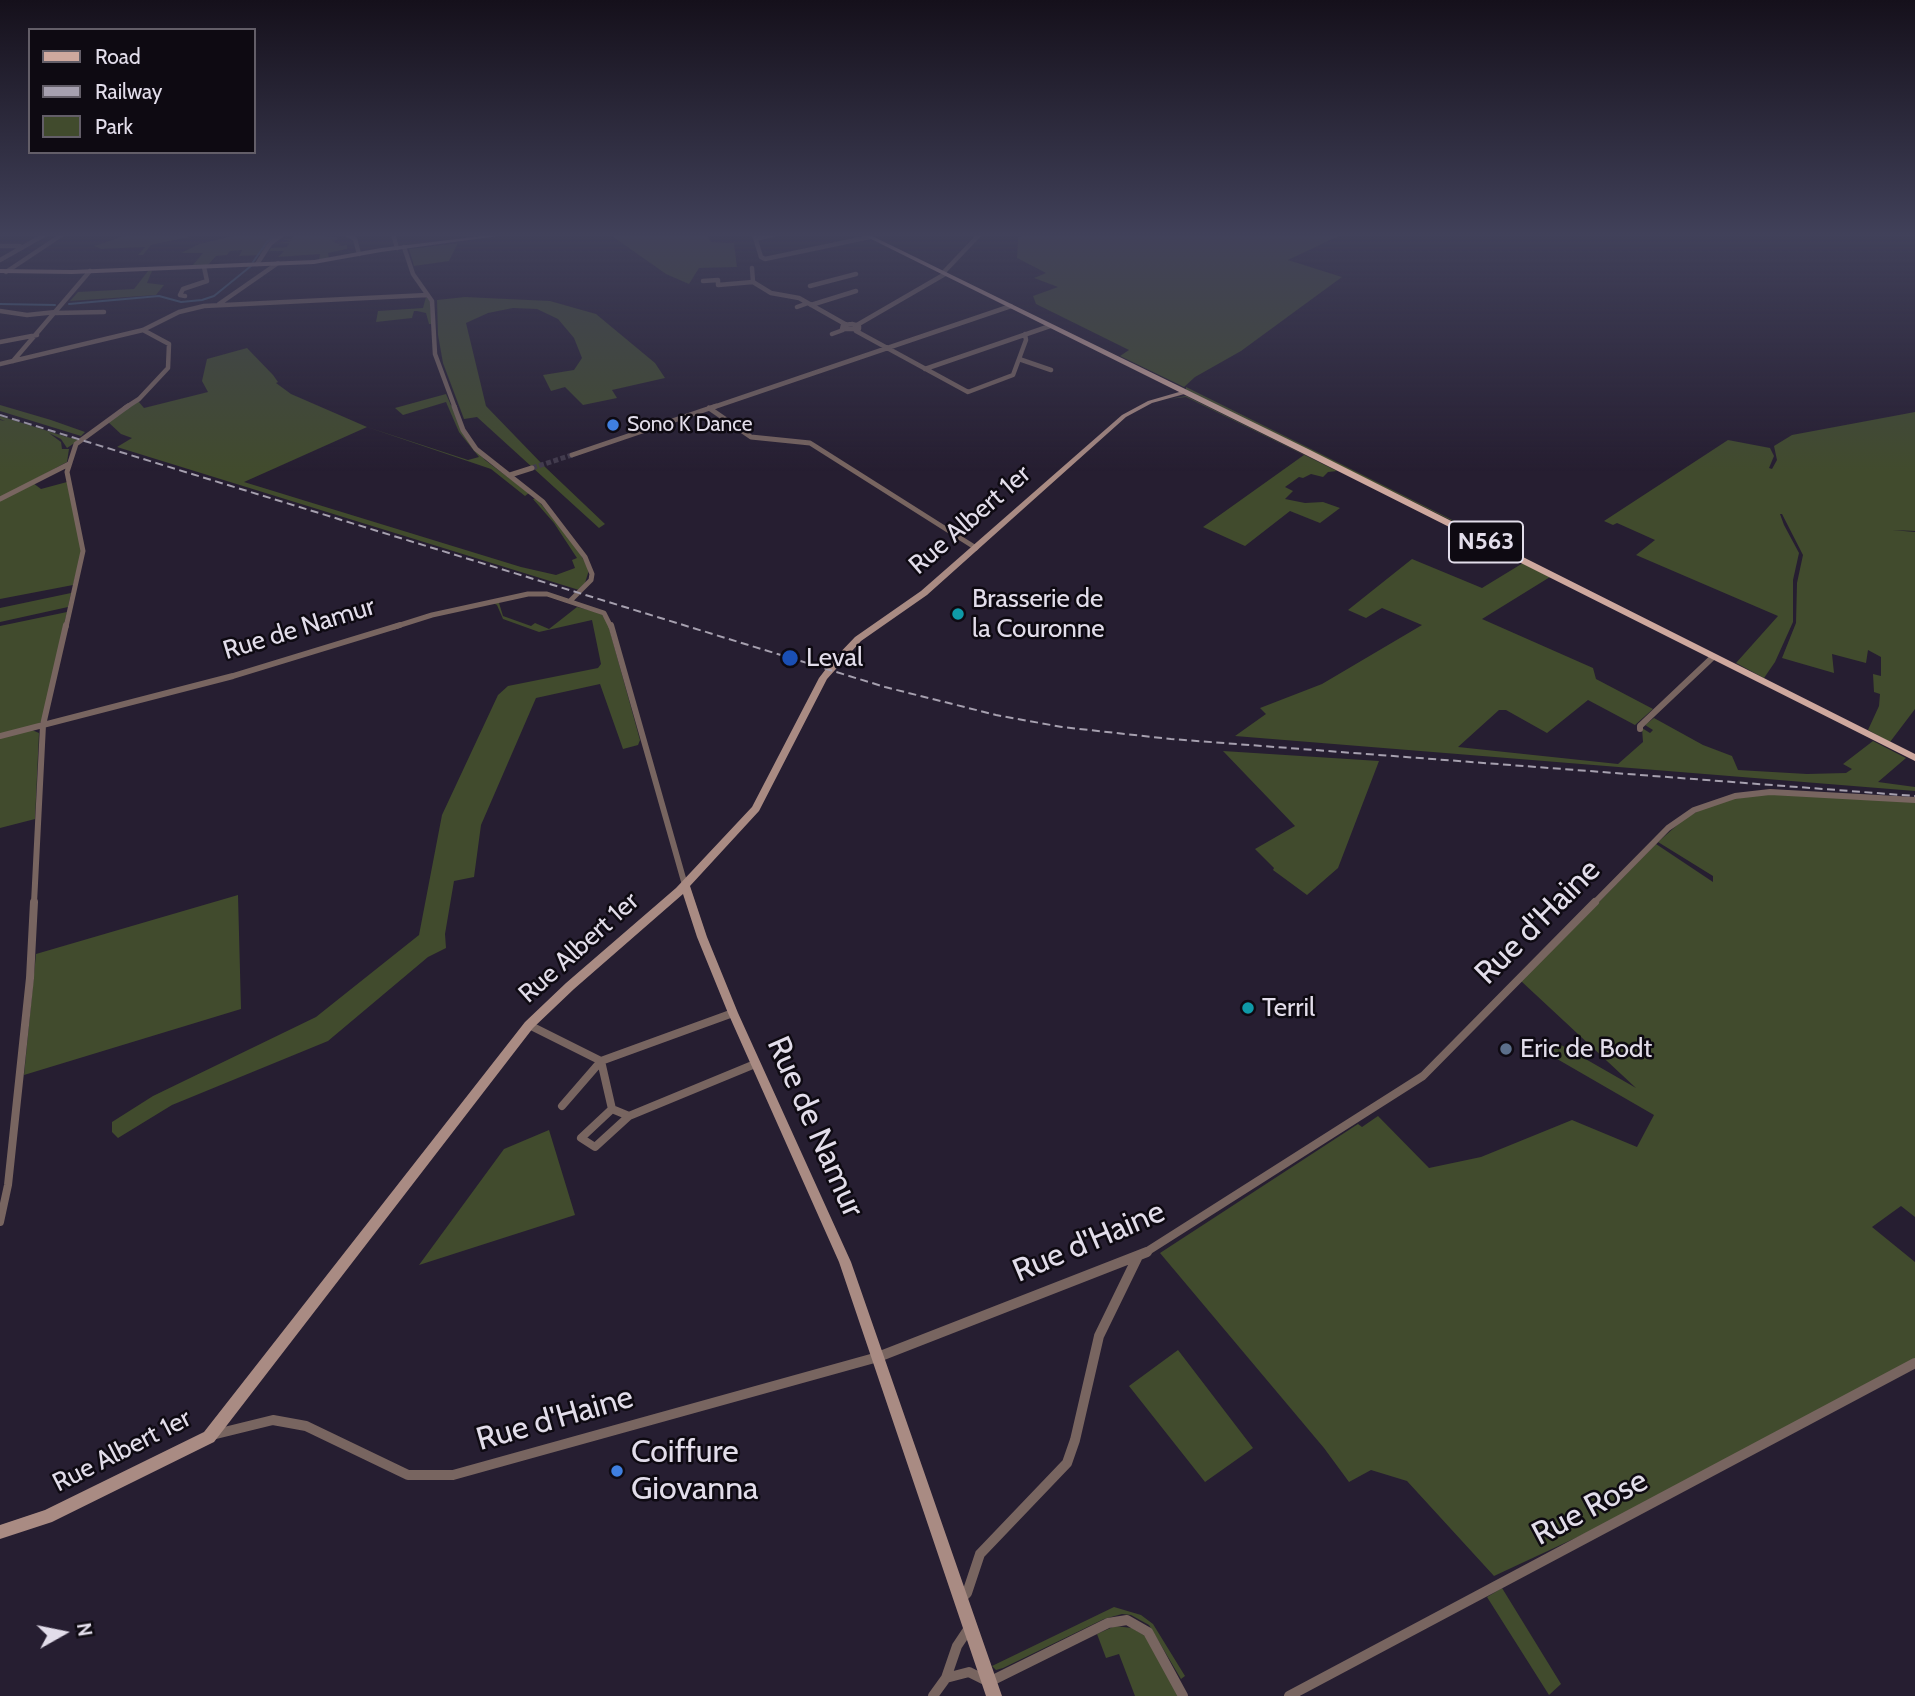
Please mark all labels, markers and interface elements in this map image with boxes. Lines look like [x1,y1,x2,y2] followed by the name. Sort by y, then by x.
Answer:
[28,28,256,154] legend
[95,44,141,69] text: Road
[95,79,162,104] text: Railway
[95,114,133,139] text: Park
[627,412,752,438] place label: Sono K Dance
[605,417,621,433] marker: Sono K Dance
[903,459,1037,581] street label: Rue Albert 1er
[1449,522,1523,562] road number: N563
[972,583,1105,644] place label: Brasserie de la Couronne
[219,591,379,667] street label: Rue de Namur
[950,606,966,622] marker: Brasserie de la Couronne
[806,642,863,674] place label: Leval
[780,648,800,668] marker: Leval
[1467,851,1609,993] street label: Rue d'Haine
[513,886,645,1010] street label: Rue Albert 1er
[1262,992,1315,1024] place label: Terril
[1240,1000,1256,1016] marker: Terril
[758,1031,872,1223] street label: Rue de Namur
[1520,1033,1652,1065] place label: Eric de Bodt
[1498,1041,1514,1057] marker: Eric de Bodt
[1007,1193,1171,1291] street label: Rue d'Haine
[472,1378,638,1460] street label: Rue d'Haine
[48,1403,196,1499] street label: Rue Albert 1er
[631,1434,758,1509] place label: Coiffure Giovanna
[1526,1462,1654,1554] street label: Rue Rose
[609,1463,625,1479] marker: Coiffure Giovanna
[28,1598,98,1668] north arrow
[72,1621,97,1638] text: N

